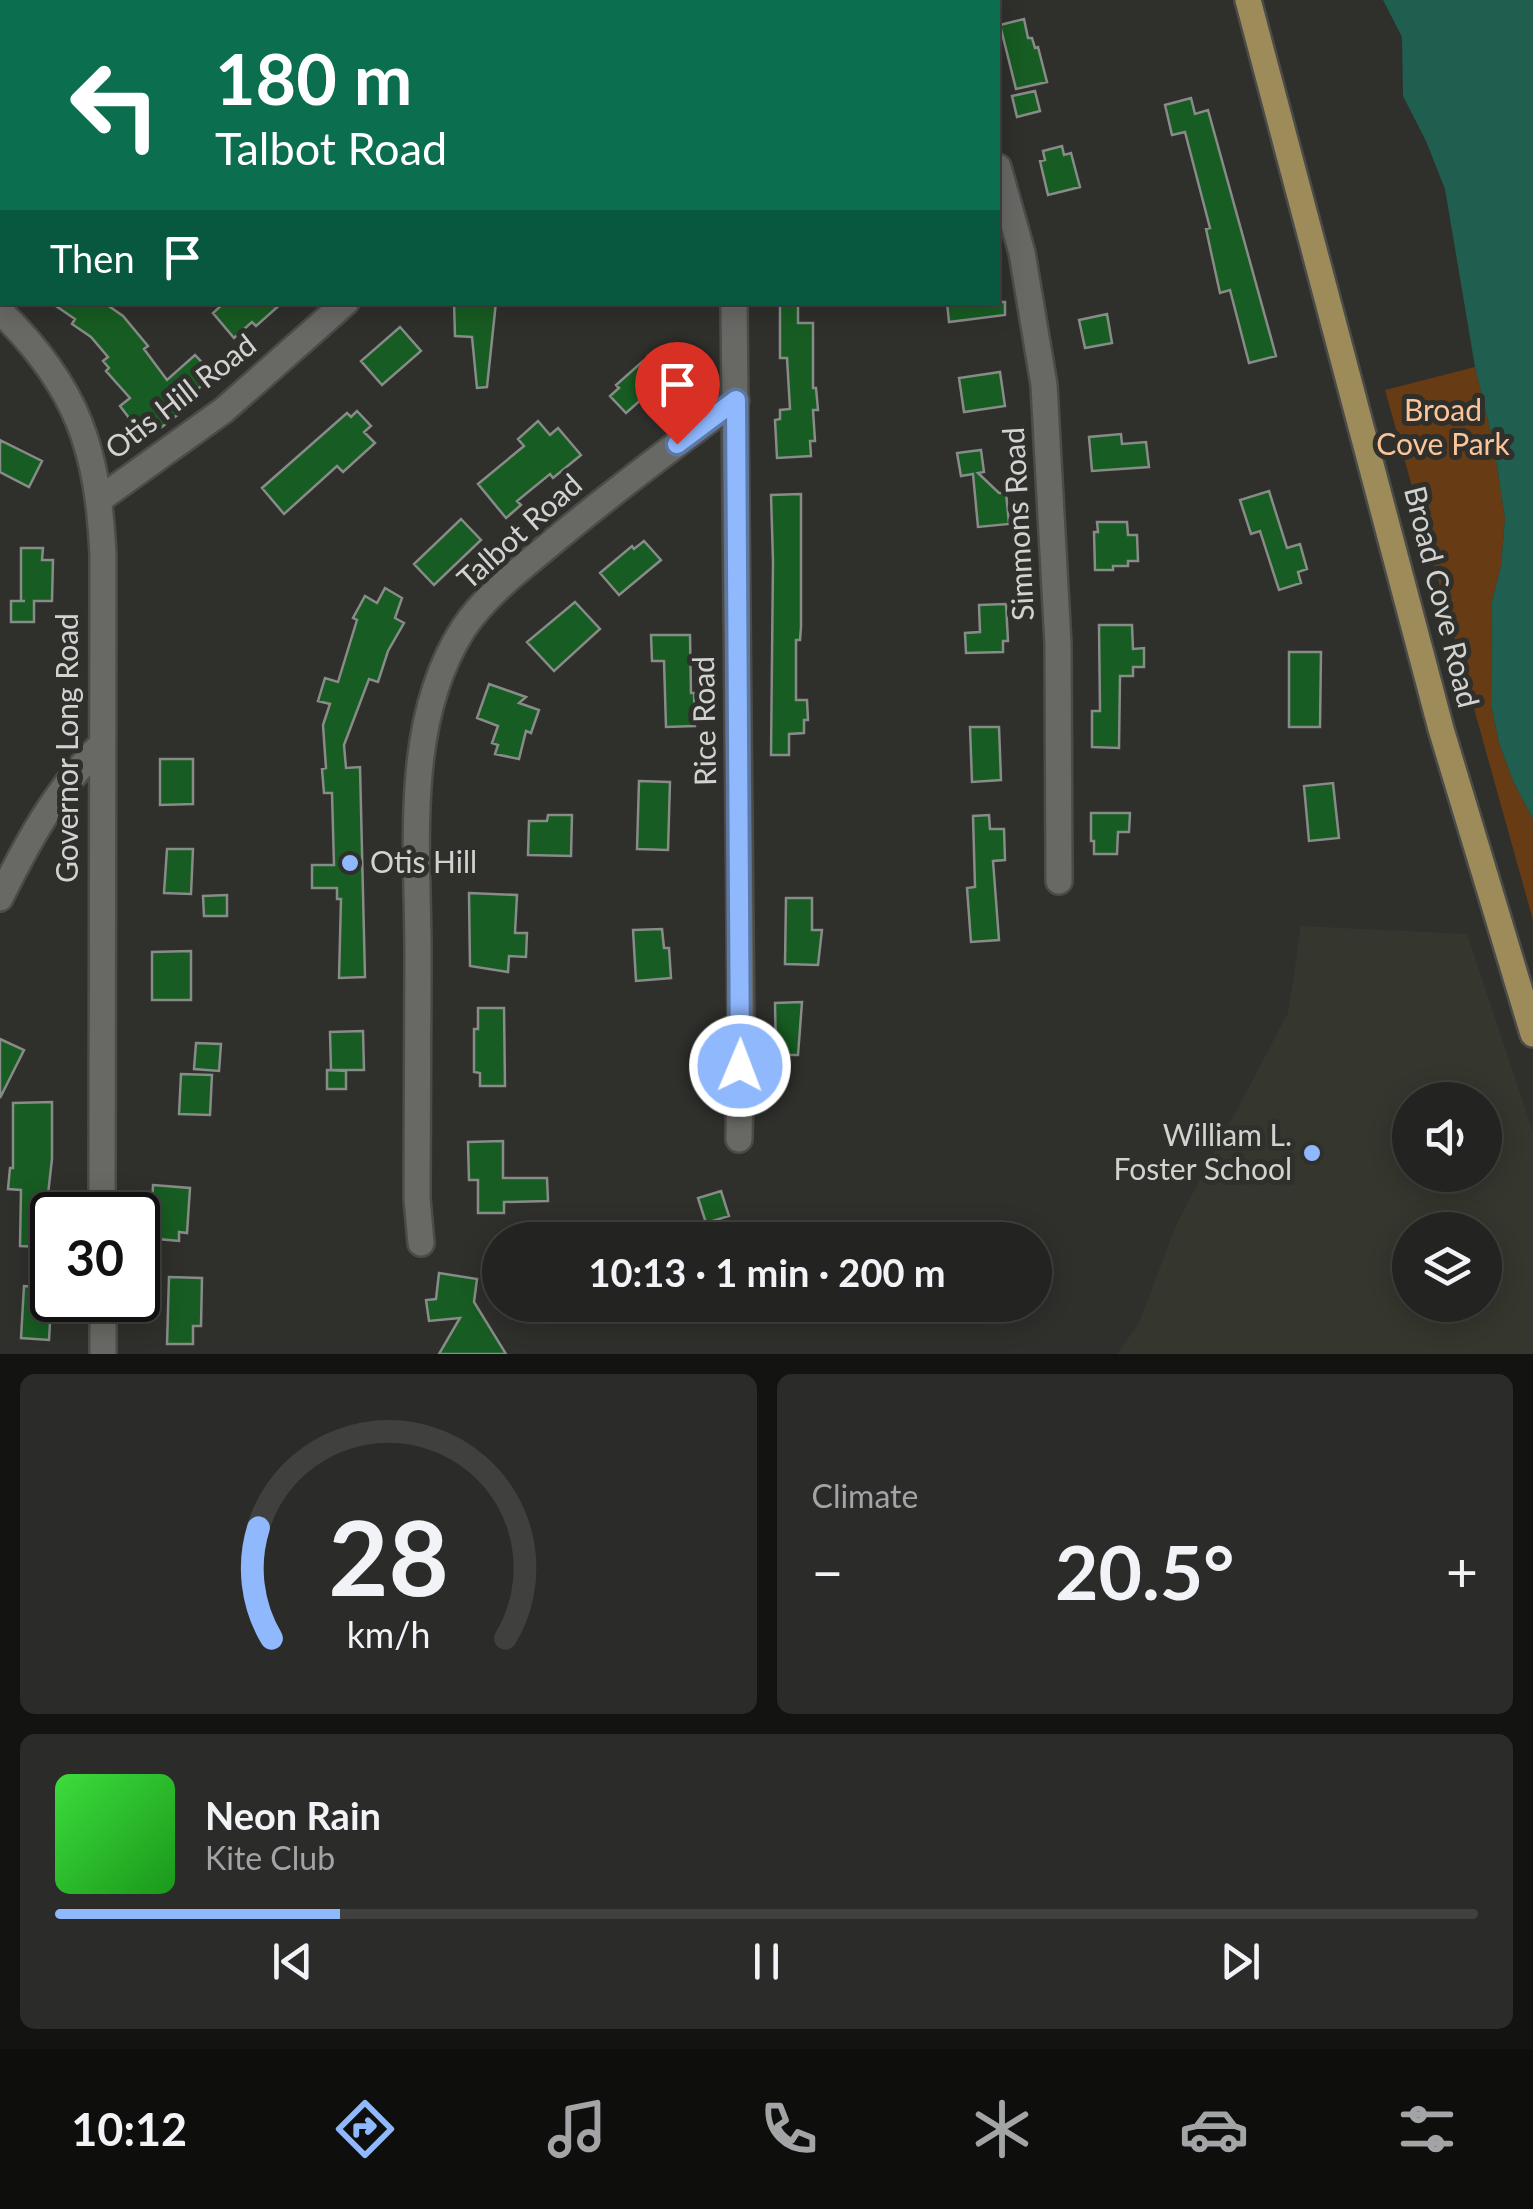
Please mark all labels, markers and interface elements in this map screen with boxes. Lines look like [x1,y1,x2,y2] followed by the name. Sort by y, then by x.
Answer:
[215,36,412,120] text: 180 m
[50,40,180,170] icon: left
[215,121,447,175] text: Talbot Road
[155,230,210,285] icon: arrive
[50,235,135,281] text: Then
[97,325,262,465] street label: Otis Hill Road
[635,342,720,445] pin
[650,357,705,412] icon: arrive
[1376,391,1511,461] park label: Broad Cove Park
[994,426,1040,622] street label: Simmons Road
[449,465,588,596] street label: Talbot Road
[1398,482,1488,711] street label: Broad Cove Road
[48,613,84,883] street label: Governor Long Road
[684,656,722,786] street label: Rice Road
[370,843,477,879] place label: Otis Hill
[339,852,361,874] marker: Otis Hill
[688,1014,792,1118] position arrow
[1392,1082,1502,1322] map controls
[1392,1082,1502,1192] button: sound
[1113,1116,1292,1186] place label: William L. Foster School
[1301,1142,1323,1164] marker: William L. Foster School
[30,1192,160,1322] speed limit sign: 30
[1392,1212,1502,1322] button: layers
[588,1249,946,1295] text: 10:13 · 1 min · 200 m
[812,1476,918,1515] text: Climate
[328,1493,449,1618] text: 28
[1055,1526,1234,1616] text: 20.5°
[812,1538,843,1604] text: −
[1446,1538,1478,1604] text: +
[346,1613,430,1656] text: km/h
[205,1792,381,1838] text: Neon Rain
[205,1838,335,1877] text: Kite Club
[265,1934,320,1989] icon: previous
[739,1934,794,1989] icon: pause
[1213,1934,1268,1989] icon: next
[330,2094,400,2164] icon: directions
[542,2094,612,2164] icon: music
[754,2094,824,2164] icon: phone
[967,2094,1037,2164] icon: climate
[1179,2094,1249,2164] icon: car
[1392,2094,1462,2164] icon: filters
[71,2102,187,2156] text: 10:12

